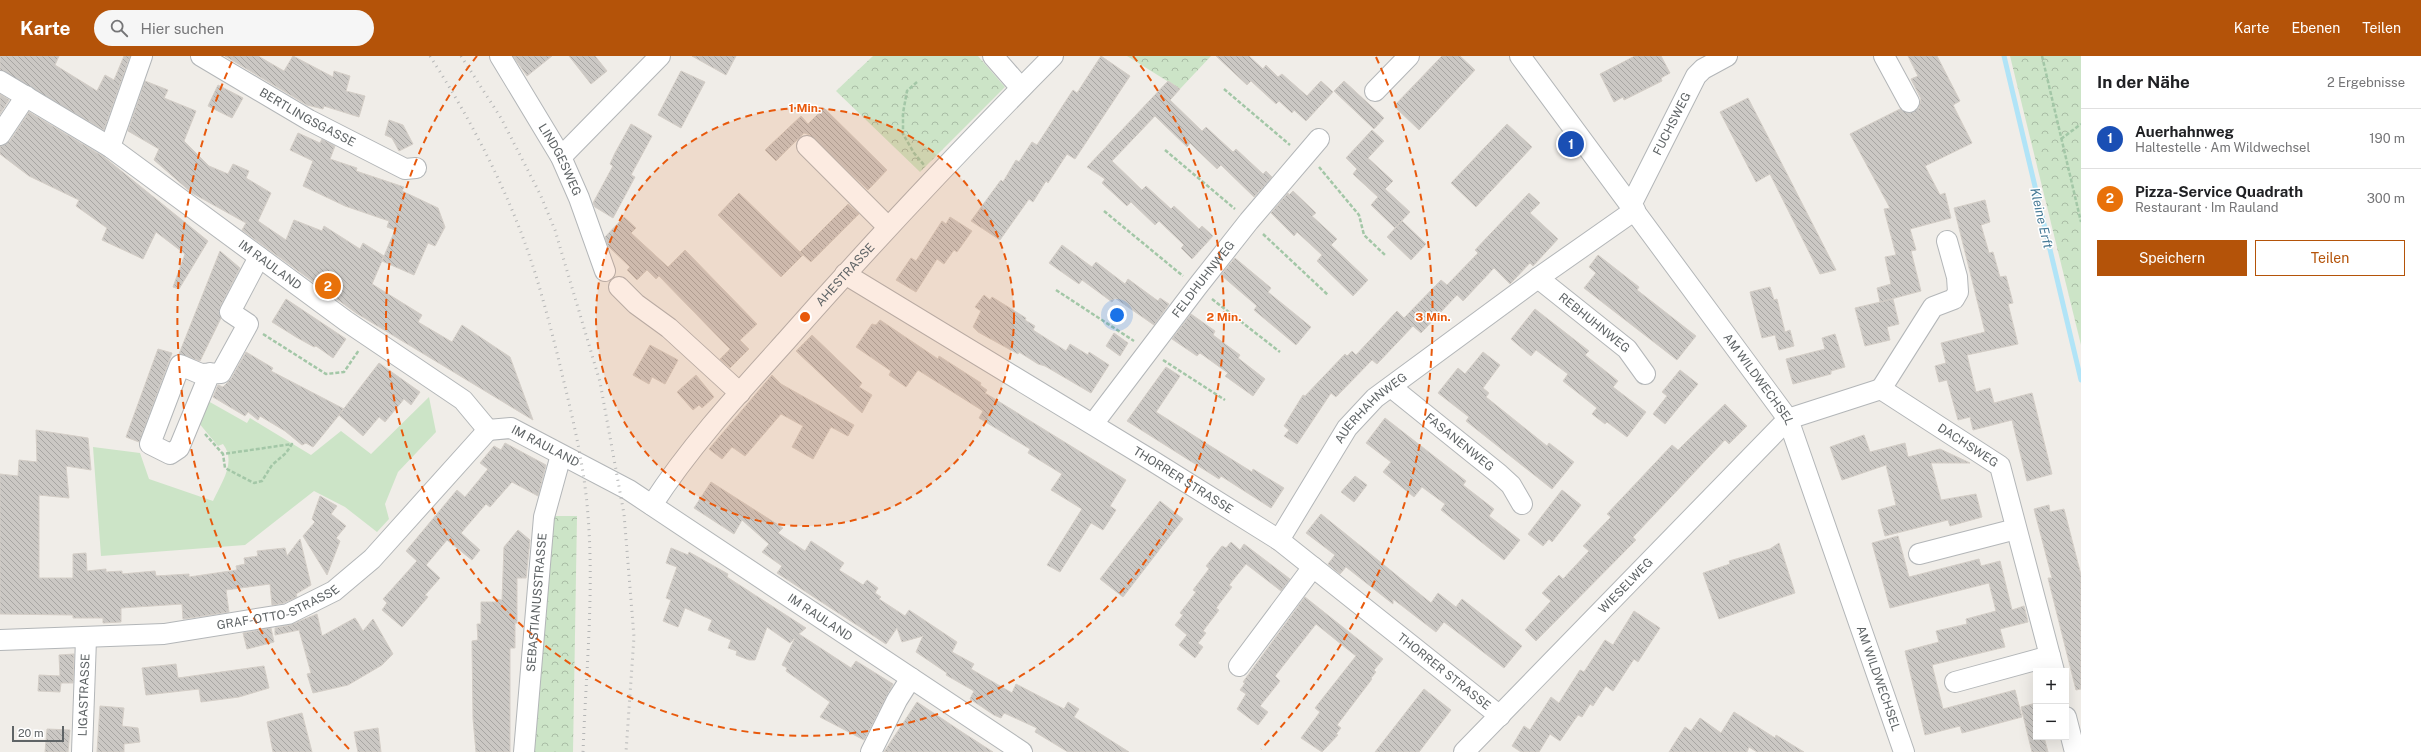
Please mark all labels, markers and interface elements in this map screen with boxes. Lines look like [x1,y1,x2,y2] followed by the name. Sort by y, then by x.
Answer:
[94,10,374,46] search box
[20,17,70,39] text: Karte
[108,17,130,39] icon: search
[140,20,224,37] text: Hier suchen
[2234,20,2269,36] text: Karte
[2291,20,2340,36] text: Ebenen
[2362,20,2401,36] text: Teilen
[2097,72,2190,92] text: In der Nähe
[2327,75,2405,90] text: 2 Ergebnisse
[257,85,358,150] street label: BERTLINGSGASSE
[1650,90,1694,157] street label: FUCHSWEG
[789,101,821,115] text: 1 Min.
[535,121,584,198] street label: LINDGESWEG
[2135,123,2234,140] text: Auerhahnweg
[1558,129,1584,159] pin: 1
[2107,131,2113,146] text: 1
[2369,131,2405,146] text: 190 m
[2135,140,2310,155] text: Haltestelle · Am Wildwechsel
[2135,183,2303,200] text: Pizza-Service Quadrath
[2027,186,2056,250] water label: Kleine Erft
[2106,191,2114,206] text: 2
[2367,191,2405,206] text: 300 m
[2135,200,2279,215] text: Restaurant · Im Rauland
[236,237,304,293] street label: IM RAULAND
[1169,238,1238,320] street label: FELDHUHNWEG
[813,240,877,309] street label: AHESTRASSE
[2097,240,2247,276] button: Speichern
[2255,240,2405,276] button: Teilen
[315,271,341,301] pin: 2
[1556,290,1633,356] street label: REBHUHNWEG
[1107,305,1127,325] your location
[798,310,812,324] centre of rings
[1207,310,1241,324] text: 2 Min.
[1415,310,1451,324] text: 3 Min.
[1720,331,1797,427] street label: AM WILDWECHSEL
[1332,370,1410,446] street label: AUERHAHNWEG
[1422,410,1497,474] street label: FASANENWEG
[1935,421,2001,470] street label: DACHSWEG
[509,423,582,470] street label: IM RAULAND
[1131,444,1236,517] street label: THORRER STRASSE
[524,532,550,673] street label: SEBASTIANUSSTRASSE
[1596,555,1656,616] street label: WIESELWEG
[216,582,342,632] street label: GRAF-OTTO-STRASSE
[785,591,855,644] street label: IM RAULAND
[1854,624,1903,733] street label: AM WILDWECHSEL
[1395,630,1493,713] street label: THORRER STRASSE
[76,654,92,737] street label: LIGASTRASSE
[2033,668,2069,740] map controls
[2033,668,2069,704] button: +
[2033,704,2069,740] button: −
[12,724,64,743] scale bar
[18,727,43,739] text: 20 m

